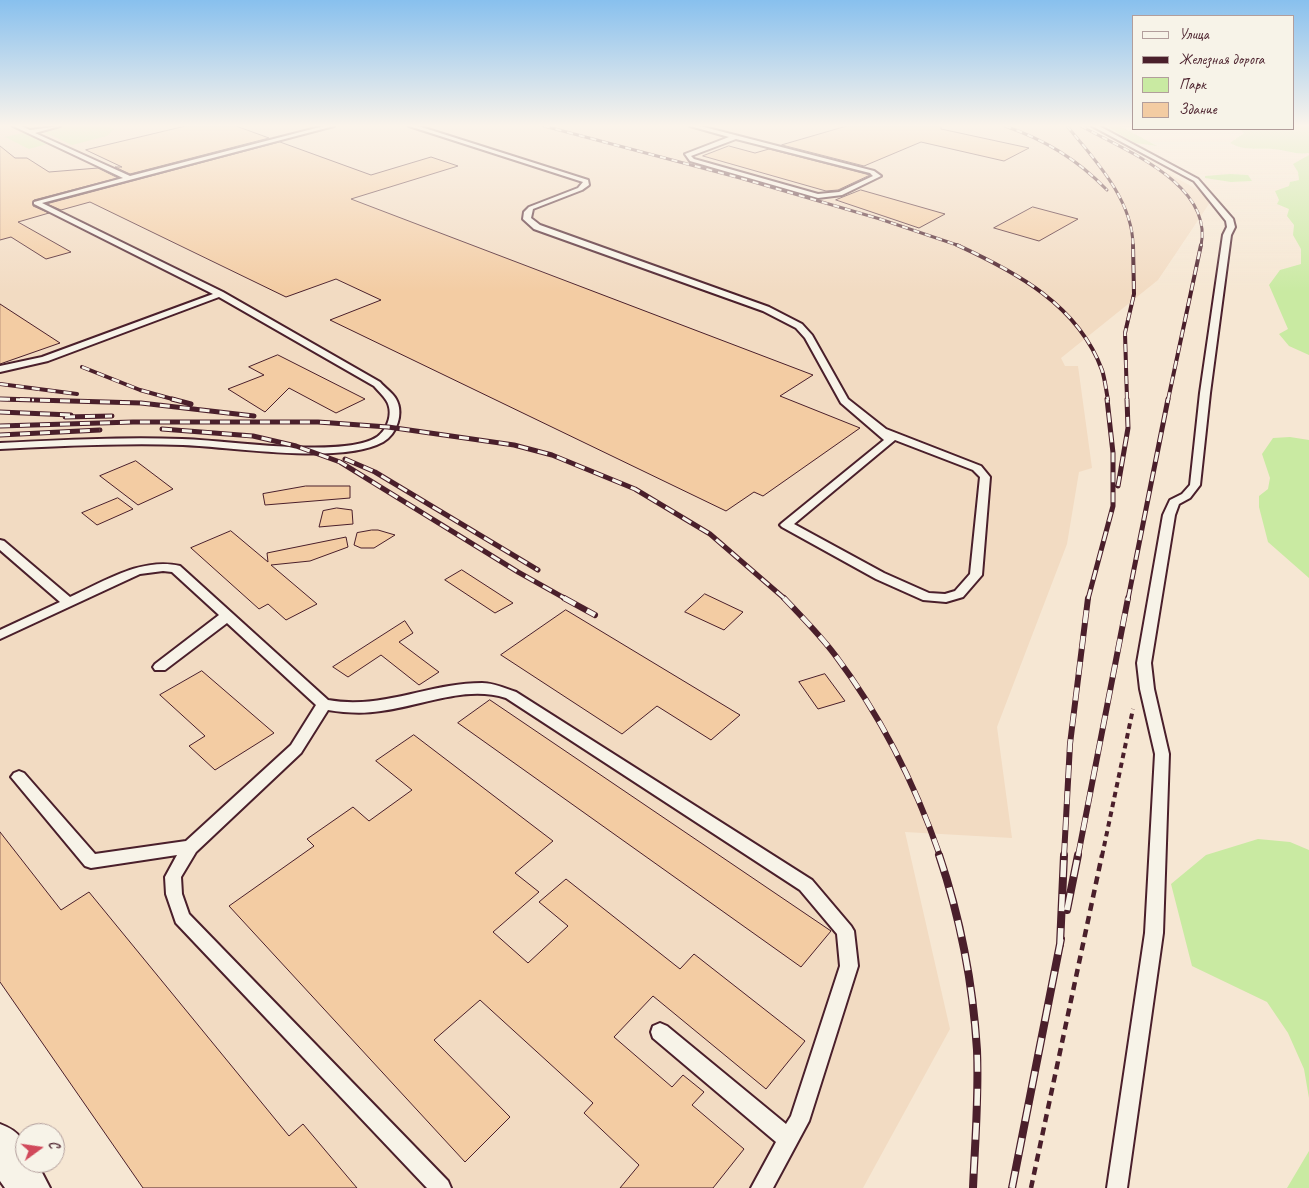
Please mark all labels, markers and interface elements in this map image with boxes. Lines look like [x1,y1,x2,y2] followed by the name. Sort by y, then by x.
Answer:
[1132,15,1294,130] legend
[1179,25,1209,44] text: Улица
[1179,50,1264,69] text: Железная дорога
[1179,75,1206,94] text: Парк
[1179,100,1217,119] text: Здание
[15,1123,65,1173] north arrow
[45,1139,63,1150] text: С

